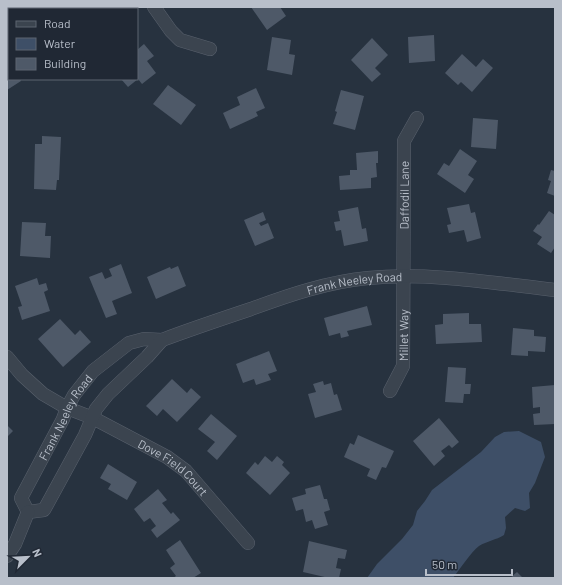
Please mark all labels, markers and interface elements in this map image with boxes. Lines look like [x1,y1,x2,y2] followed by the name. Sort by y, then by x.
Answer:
[8,8,138,80] legend
[44,16,71,30] text: Road
[44,36,76,50] text: Water
[44,56,86,70] text: Building
[397,161,411,229] street label: Daffodil Lane
[305,269,402,297] street label: Frank Neeley Road
[396,309,410,361] street label: Millet Way
[36,371,95,462] street label: Frank Neeley Road
[136,436,211,498] street label: Dove Field Court
[8,537,48,577] north arrow
[30,547,45,559] text: N
[426,551,512,577] scale bar
[432,557,457,571] text: 50 m

